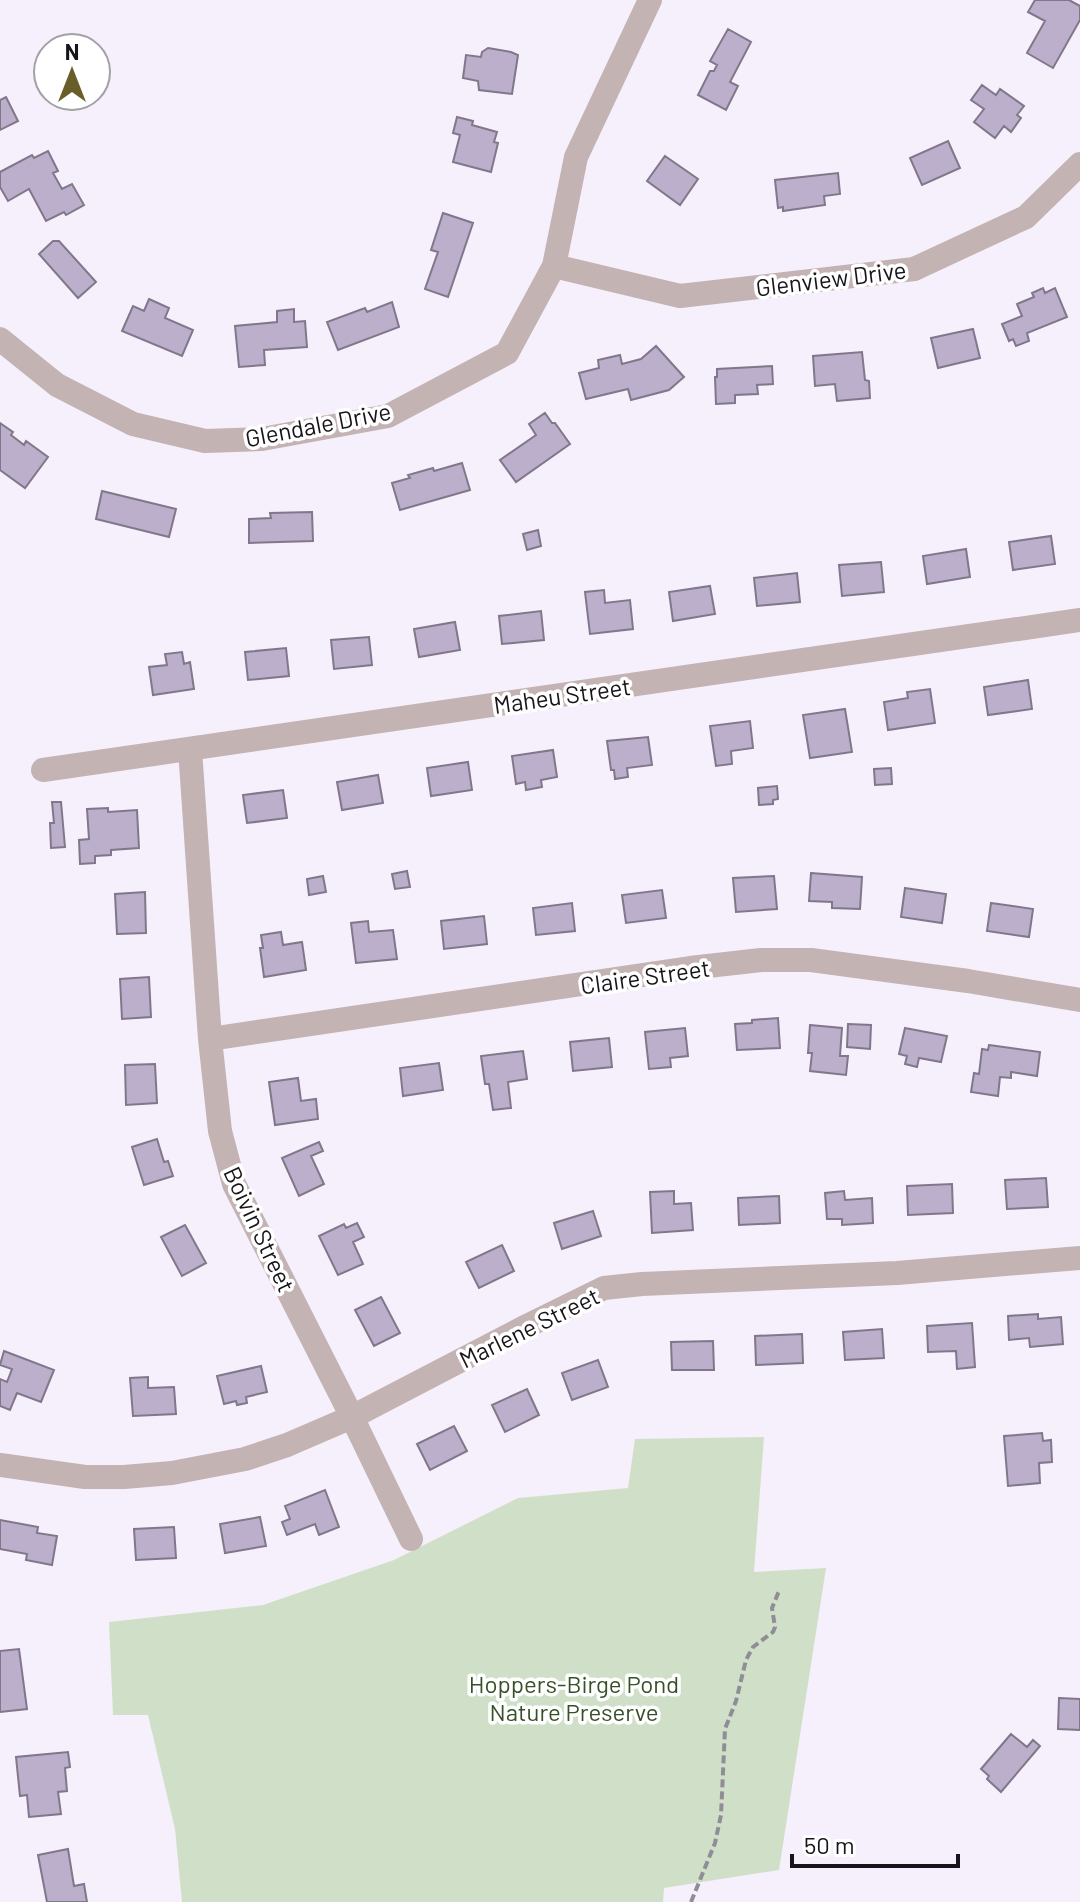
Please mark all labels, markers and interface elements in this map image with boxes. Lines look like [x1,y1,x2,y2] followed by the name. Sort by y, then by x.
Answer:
[32,32,112,112] north arrow
[65,38,79,64] text: N
[754,254,908,302] street label: Glenview Drive
[243,396,393,452] street label: Glendale Drive
[492,671,632,719] street label: Maheu Street
[579,953,711,999] street label: Claire Street
[218,1162,302,1296] street label: Boivin Street
[454,1281,604,1373] street label: Marlene Street
[469,1669,679,1726] park label: Hoppers-Birge Pond Nature Preserve
[792,1818,958,1868] scale bar
[804,1830,855,1859] text: 50 m

